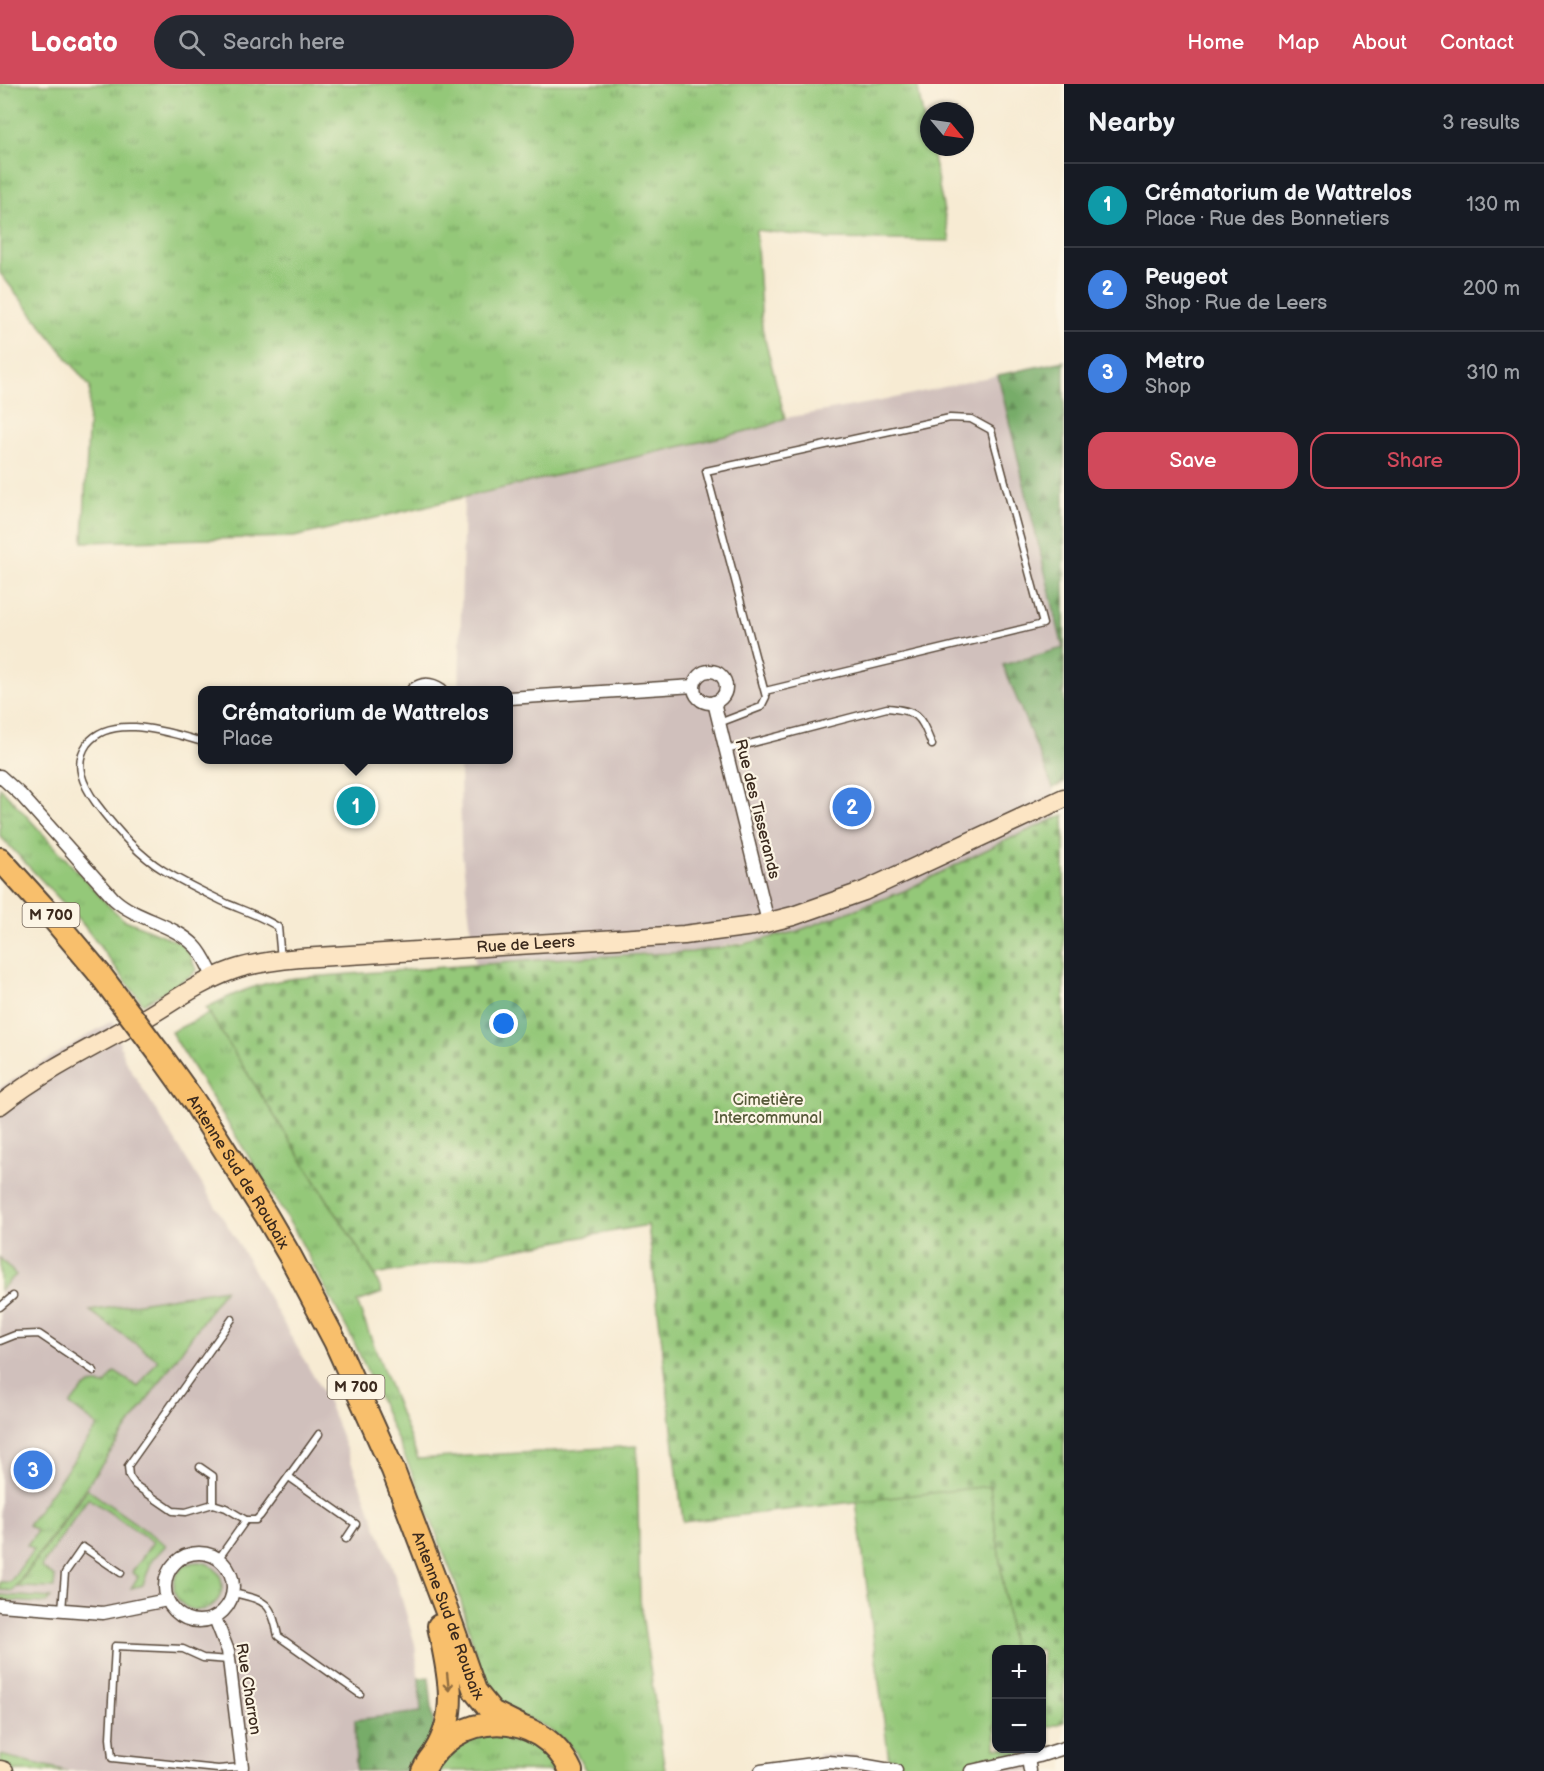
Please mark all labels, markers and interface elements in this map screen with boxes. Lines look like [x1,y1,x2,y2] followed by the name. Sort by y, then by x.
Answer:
[154,15,574,69] search box
[30,26,118,59] text: Locato
[175,26,208,59] icon: search
[223,29,345,56] text: Search here
[1187,30,1244,55] text: Home
[1277,30,1319,55] text: Map
[1352,30,1407,55] text: About
[1440,30,1514,55] text: Contact
[920,102,974,156] north arrow
[1088,108,1175,139] text: Nearby
[1442,111,1520,135] text: 3 results
[1145,180,1412,207] text: Crématorium de Wattrelos
[1103,193,1112,217] text: 1
[1466,193,1520,217] text: 130 m
[1145,207,1389,231] text: Place · Rue des Bonnetiers
[1145,264,1228,291] text: Peugeot
[1102,277,1113,301] text: 2
[1463,277,1520,301] text: 200 m
[1145,291,1327,315] text: Shop · Rue de Leers
[1145,348,1205,375] text: Metro
[1102,361,1113,385] text: 3
[1466,361,1520,385] text: 310 m
[1145,375,1191,399] text: Shop
[1088,432,1298,489] button: Save
[1310,432,1520,489] button: Share
[198,686,513,764] popup
[222,700,489,727] text: Crématorium de Wattrelos
[222,727,273,751] text: Place
[730,737,784,881] street label: Rue des Tisserands
[336,784,376,828] pin: 1
[832,784,872,830] pin: 2
[22,903,80,927] road number: M 700
[476,932,576,957] street label: Rue de Leers
[489,1009,518,1038] your location
[183,1091,294,1253] street label: Antenne Sud de Roubaix
[714,1091,822,1128] park label: Cimetière Intercommunal
[328,1375,385,1399] road number: M 700
[14,1448,52,1492] pin: 3
[408,1529,488,1704] street label: Antenne Sud de Roubaix
[231,1642,265,1736] street label: Rue Charron
[992,1645,1046,1753] map controls
[992,1645,1046,1699] button: +
[443,1672,454,1691] one-way arrow
[992,1699,1046,1753] button: −

